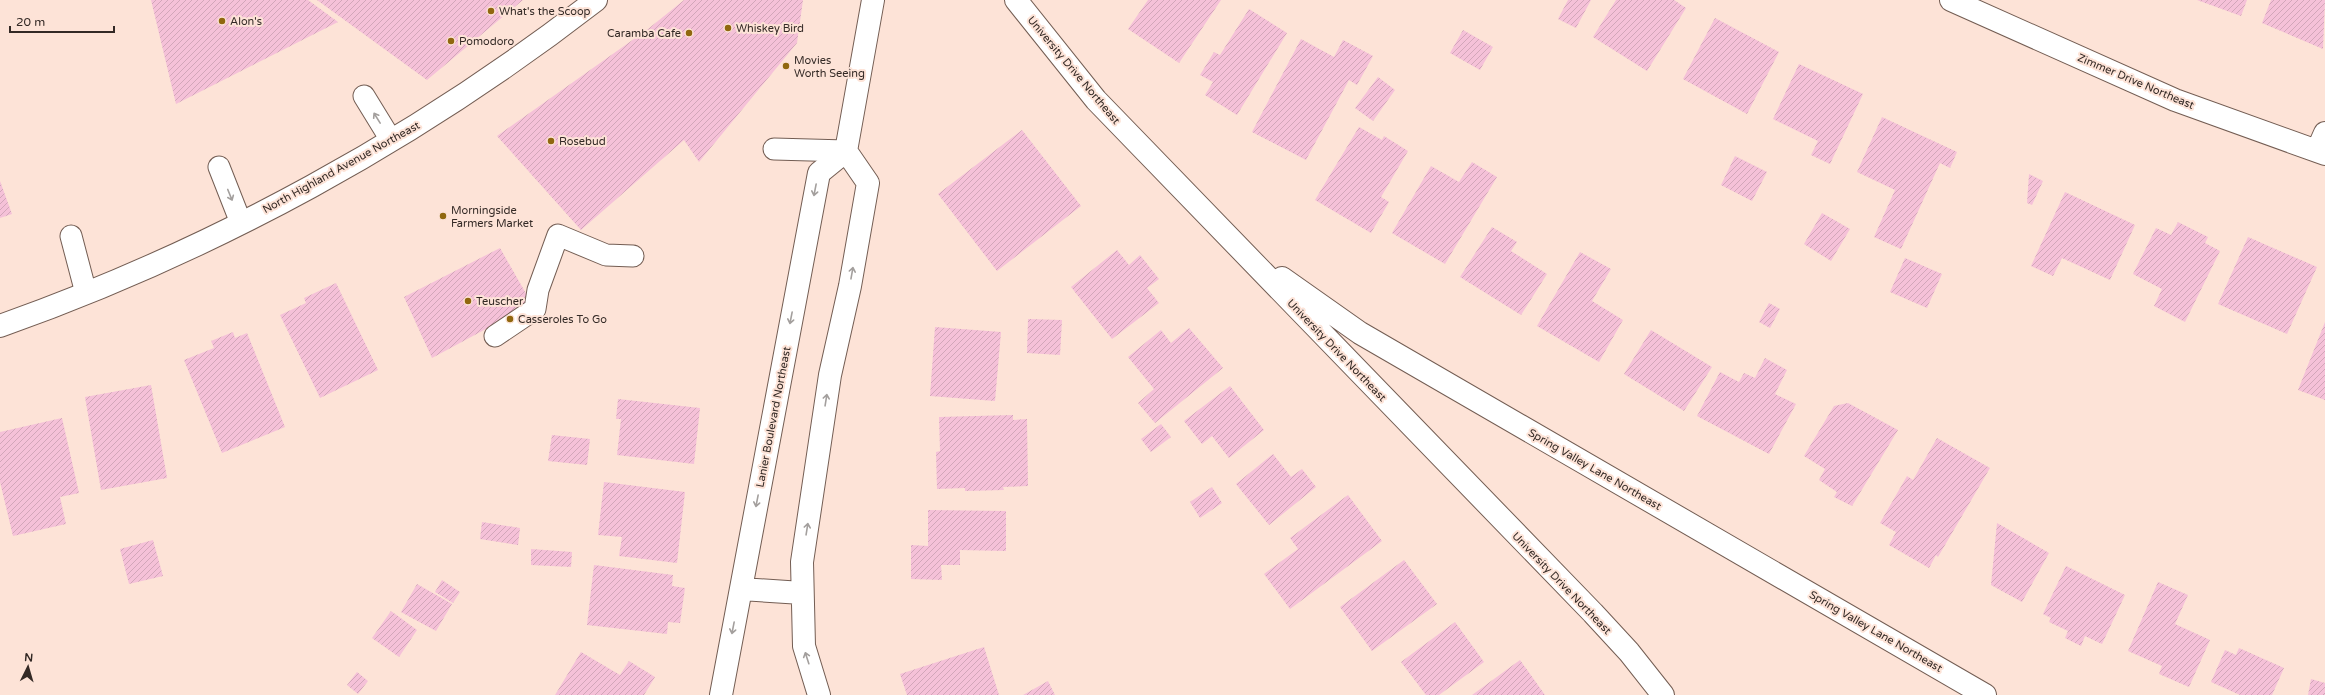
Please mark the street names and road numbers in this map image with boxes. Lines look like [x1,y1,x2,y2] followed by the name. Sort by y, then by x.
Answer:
[1025,14,1123,127] street label: University Drive Northeast
[2075,51,2196,112] street label: Zimmer Drive Northeast
[260,119,422,216] street label: North Highland Avenue Northeast
[1284,297,1389,404] street label: University Drive Northeast
[753,346,794,489] street label: Lanier Boulevard Northeast
[1526,426,1664,513] street label: Spring Valley Lane Northeast
[1509,530,1614,637] street label: University Drive Northeast
[1807,588,1945,675] street label: Spring Valley Lane Northeast

